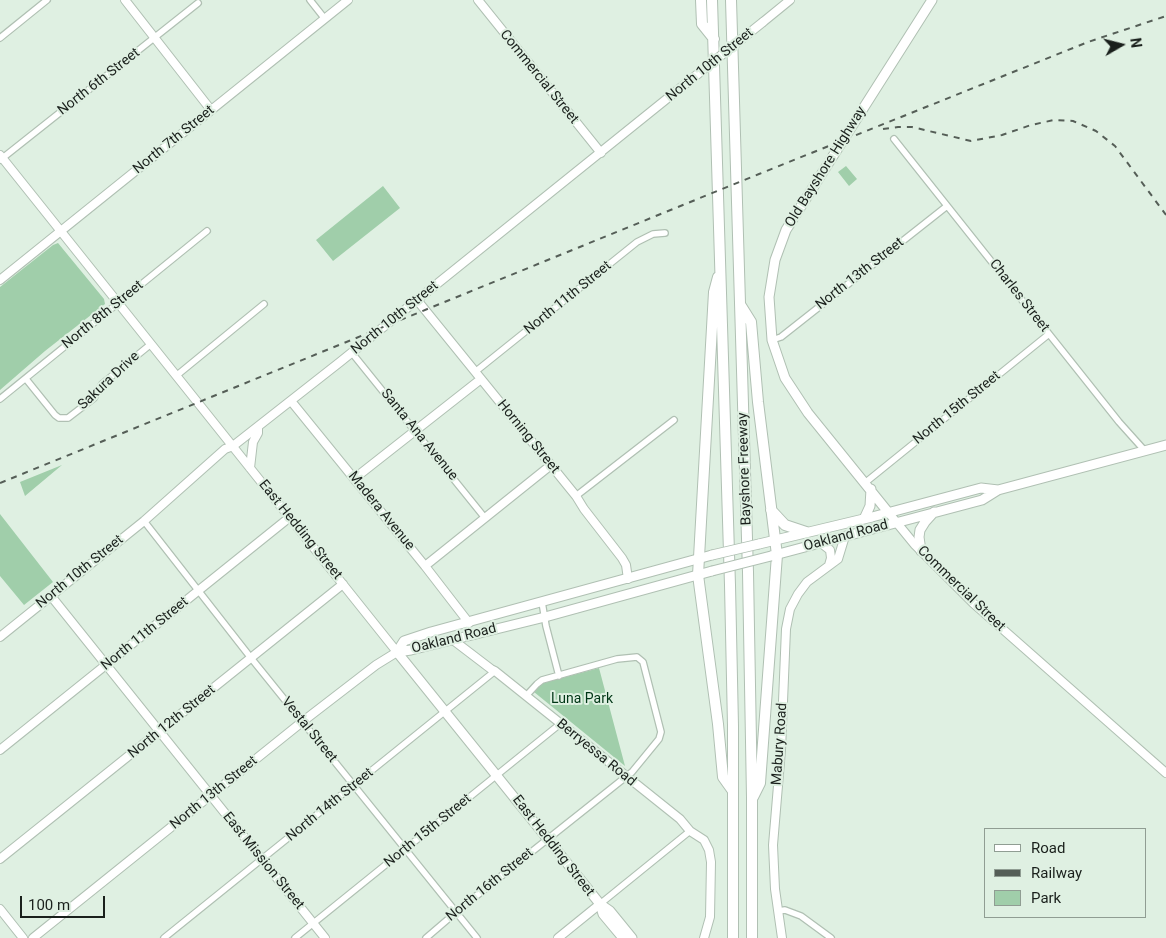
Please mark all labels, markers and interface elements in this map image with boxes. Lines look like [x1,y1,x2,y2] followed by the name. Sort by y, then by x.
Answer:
[1096,20,1146,70] north arrow
[663,25,757,105] street label: North 10th Street
[496,27,582,127] street label: Commercial Street
[1127,37,1144,49] text: N
[55,45,143,119] street label: North 6th Street
[130,102,218,178] street label: North 7th Street
[782,103,870,231] street label: Old Bayshore Highway
[813,234,907,314] street label: North 13th Street
[985,256,1053,336] street label: Charles Street
[521,258,615,338] street label: North 11th Street
[59,277,147,353] street label: North 8th Street
[348,278,442,358] street label: North 10th Street
[75,348,143,414] street label: Sakura Drive
[910,368,1004,448] street label: North 15th Street
[377,386,461,484] street label: Santa Ana Avenue
[493,397,563,477] street label: Horning Street
[735,412,755,526] street label: Bayshore Freeway
[344,468,418,554] street label: Madera Avenue
[255,477,345,583] street label: East Hedding Street
[802,517,890,555] street label: Oakland Road
[33,532,127,612] street label: North 10th Street
[913,543,1009,635] street label: Commercial Street
[98,594,192,674] street label: North 11th Street
[410,620,498,658] street label: Oakland Road
[125,682,219,762] street label: North 12th Street
[551,691,613,707] park label: Luna Park
[278,694,340,766] street label: Vestal Street
[769,702,791,786] street label: Mabury Road
[553,716,639,790] street label: Berryessa Road
[167,753,261,833] street label: North 13th Street
[283,765,377,845] street label: North 14th Street
[381,791,475,871] street label: North 15th Street
[508,792,598,900] street label: East Hedding Street
[219,809,307,913] street label: East Mission Street
[984,828,1146,918] legend
[1031,839,1065,857] text: Road
[443,845,537,925] street label: North 16th Street
[1031,864,1082,882] text: Railway
[22,886,108,918] scale bar
[1031,889,1061,907] text: Park
[28,896,70,914] text: 100 m

